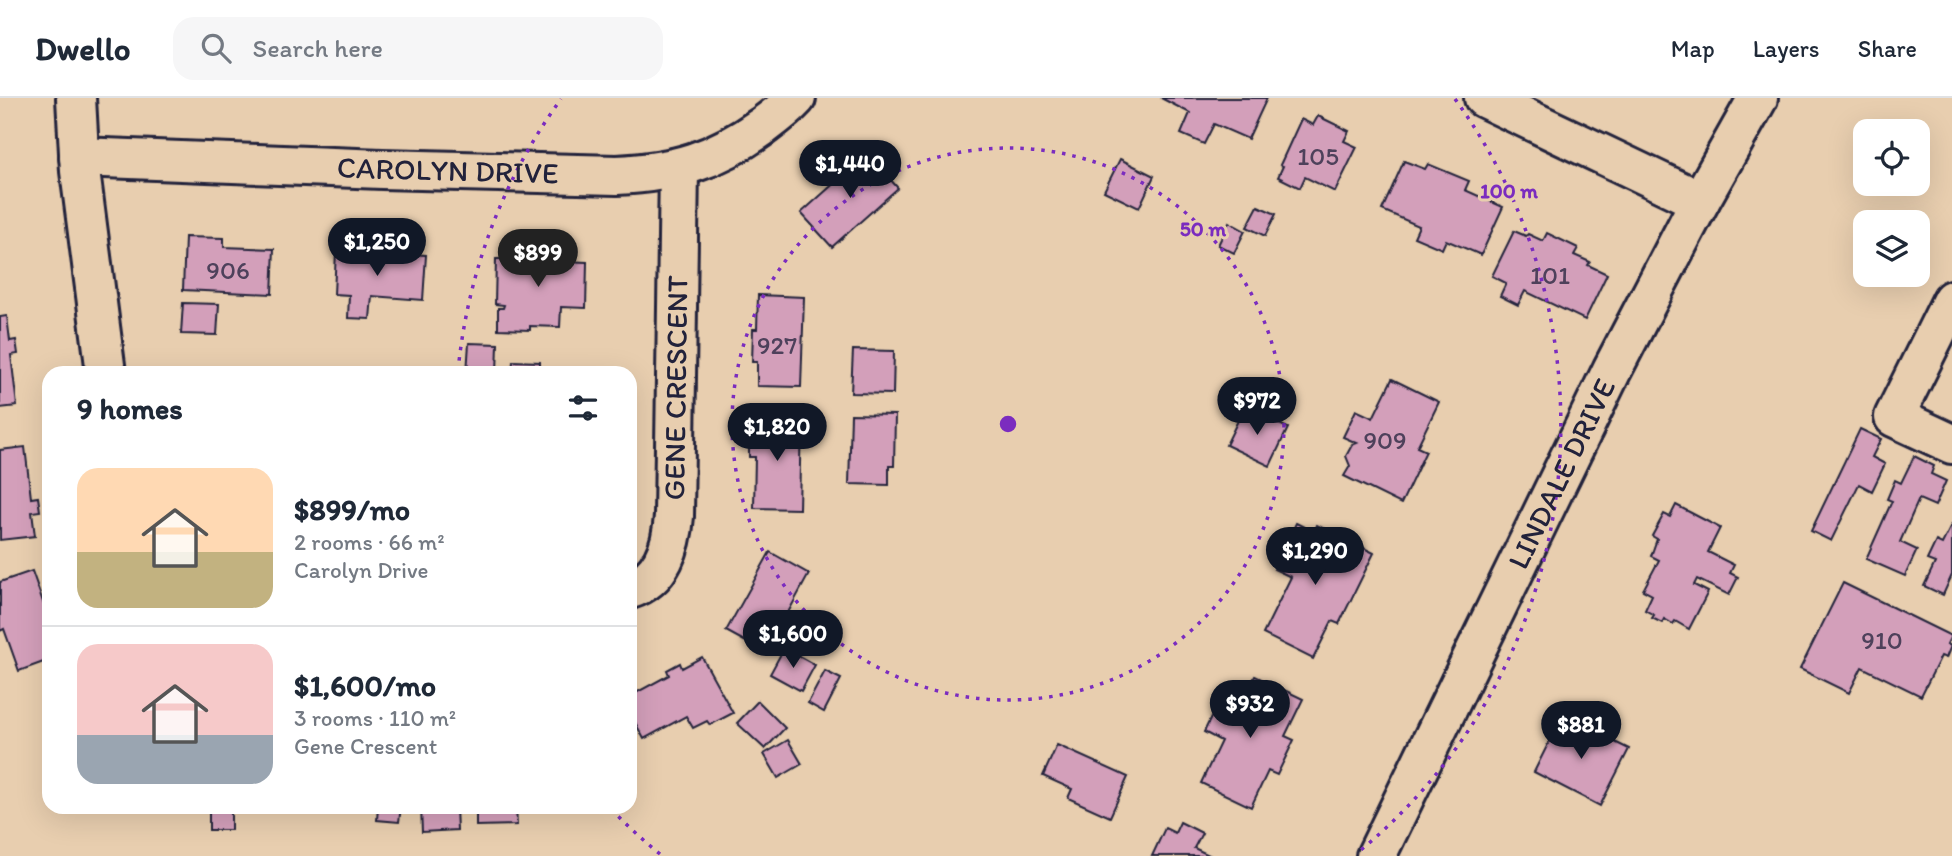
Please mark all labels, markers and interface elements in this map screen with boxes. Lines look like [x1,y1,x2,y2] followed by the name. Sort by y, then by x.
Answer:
[173,17,663,80] search box
[35,29,131,68] text: Dwello
[197,29,235,67] icon: search
[253,32,383,64] text: Search here
[1671,34,1715,63] text: Map
[1753,34,1820,63] text: Layers
[1858,34,1917,63] text: Share
[1853,119,1930,287] map controls
[1853,119,1930,196] button: locate
[793,140,907,200] pin: $1,440
[1297,140,1339,172] house number: 105
[336,148,559,192] street label: CAROLYN DRIVE
[815,149,885,177] text: $1,440
[1480,178,1538,203] text: 100 m
[1853,210,1930,287] button: layers
[1180,216,1227,241] text: 50 m
[320,218,434,278] pin: $1,250
[344,227,410,255] text: $1,250
[497,230,579,289] pin: $899
[514,238,562,266] text: $899
[206,254,250,286] house number: 906
[1530,259,1570,291] house number: 101
[655,275,695,501] street label: GENE CRESCENT
[757,329,797,361] house number: 927
[1499,372,1623,575] street label: LINDALE DRIVE
[1216,378,1298,437] pin: $972
[1233,386,1281,414] text: $972
[564,389,602,427] icon: filters
[77,390,183,427] text: 9 homes
[720,404,834,463] pin: $1,820
[744,412,810,440] text: $1,820
[996,412,1020,436] centre of rings
[1363,424,1407,456] house number: 909
[294,491,410,528] text: $899/mo
[133,496,217,580] icon: home
[294,528,445,556] text: 2 rooms · 66 m²
[1258,528,1372,587] pin: $1,290
[1282,536,1348,564] text: $1,290
[294,556,429,584] text: Carolyn Drive
[736,610,850,670] pin: $1,600
[759,619,827,647] text: $1,600
[1861,624,1903,656] house number: 910
[294,667,436,704] text: $1,600/mo
[133,672,217,756] icon: home
[1209,680,1291,740] pin: $932
[1226,689,1274,717] text: $932
[1540,702,1622,761] pin: $881
[294,704,456,732] text: 3 rooms · 110 m²
[1557,710,1605,738] text: $881
[294,732,438,760] text: Gene Crescent

